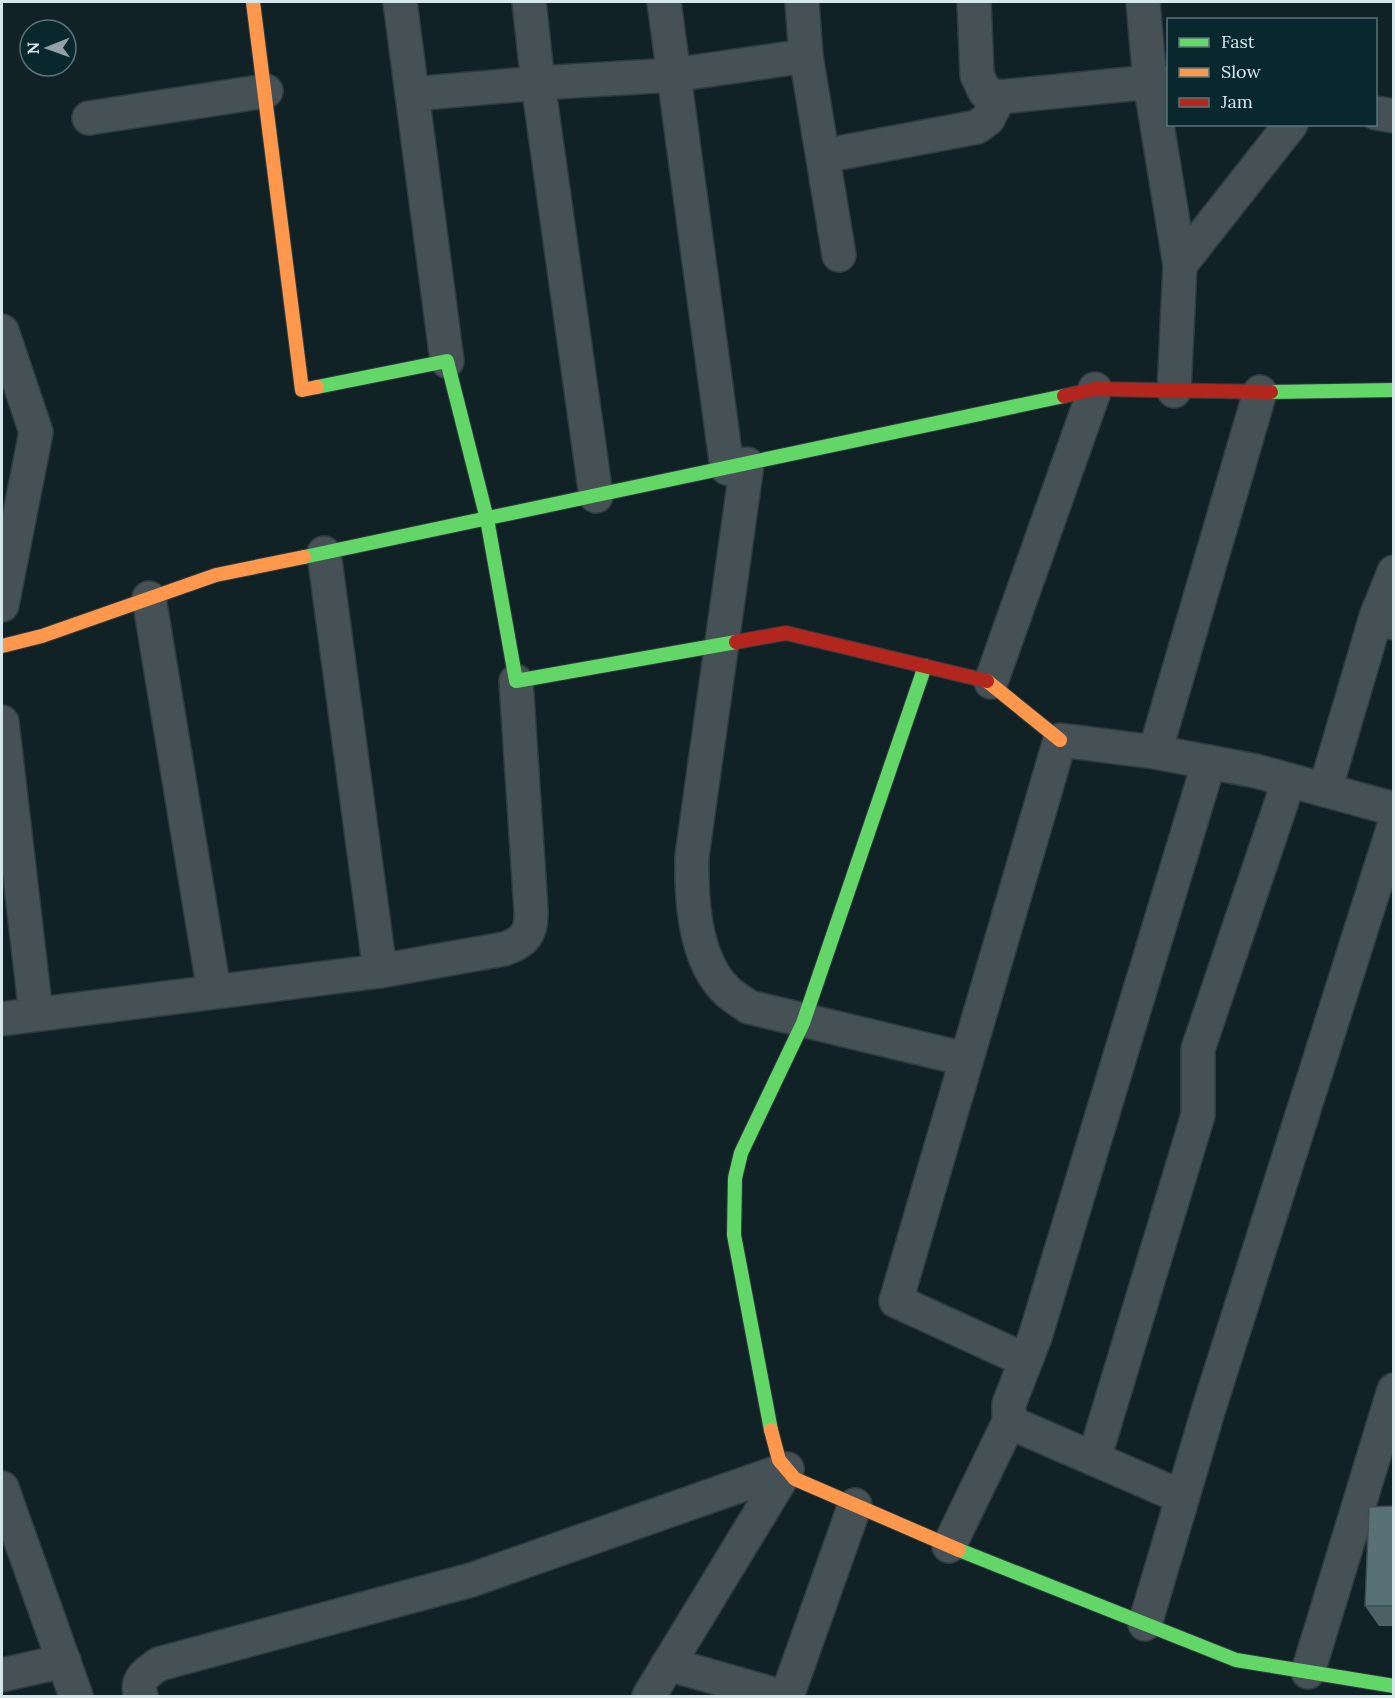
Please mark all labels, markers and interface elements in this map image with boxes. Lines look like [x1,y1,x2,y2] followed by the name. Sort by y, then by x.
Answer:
[18,18,78,78] north arrow
[1167,18,1377,126] legend
[1221,30,1255,53] text: Fast
[23,42,43,55] text: N
[1221,60,1261,83] text: Slow
[1220,90,1253,113] text: Jam

